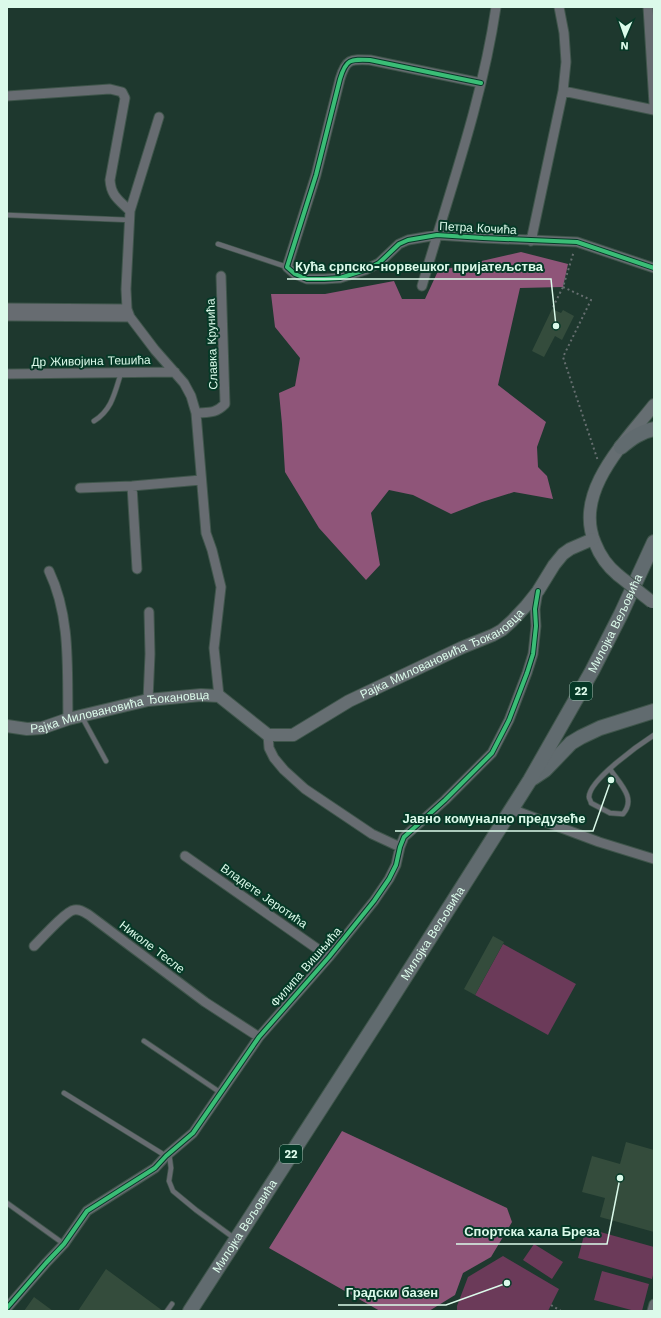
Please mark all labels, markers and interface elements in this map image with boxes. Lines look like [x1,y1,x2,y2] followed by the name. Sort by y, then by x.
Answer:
[605,16,645,56] north arrow
[620,39,629,52] text: N
[439,219,517,237] street label: Петра Кочића
[287,254,551,279] callout: Кућа српско-норвешког пријатељства
[295,259,544,274] text: Кућа српско-норвешког пријатељства
[203,298,221,390] street label: Славка Крунића
[31,353,151,369] street label: Др Живојина Тешића
[585,572,646,675] street label: Милојка Вељовића
[358,606,527,702] street label: Рајка Миловановића Ђокановца
[570,682,592,700] road number: 22
[30,688,210,736] street label: Рајка Миловановића Ђокановца
[395,806,593,831] callout: Јавно комунално предузеће
[403,811,585,826] text: Јавно комунално предузеће
[218,861,310,931] street label: Владете Јеротића
[398,884,468,983] street label: Милојка Вељовића
[117,918,188,976] street label: Николе Тесле
[268,924,345,1010] street label: Филипа Вишњића
[280,1145,302,1163] road number: 22
[210,1177,280,1275] street label: Милојка Вељовића
[456,1219,607,1244] callout: Спортска хала Бреза
[464,1224,601,1239] text: Спортска хала Бреза
[338,1280,446,1305] callout: Градски базен
[346,1285,438,1300] text: Градски базен

